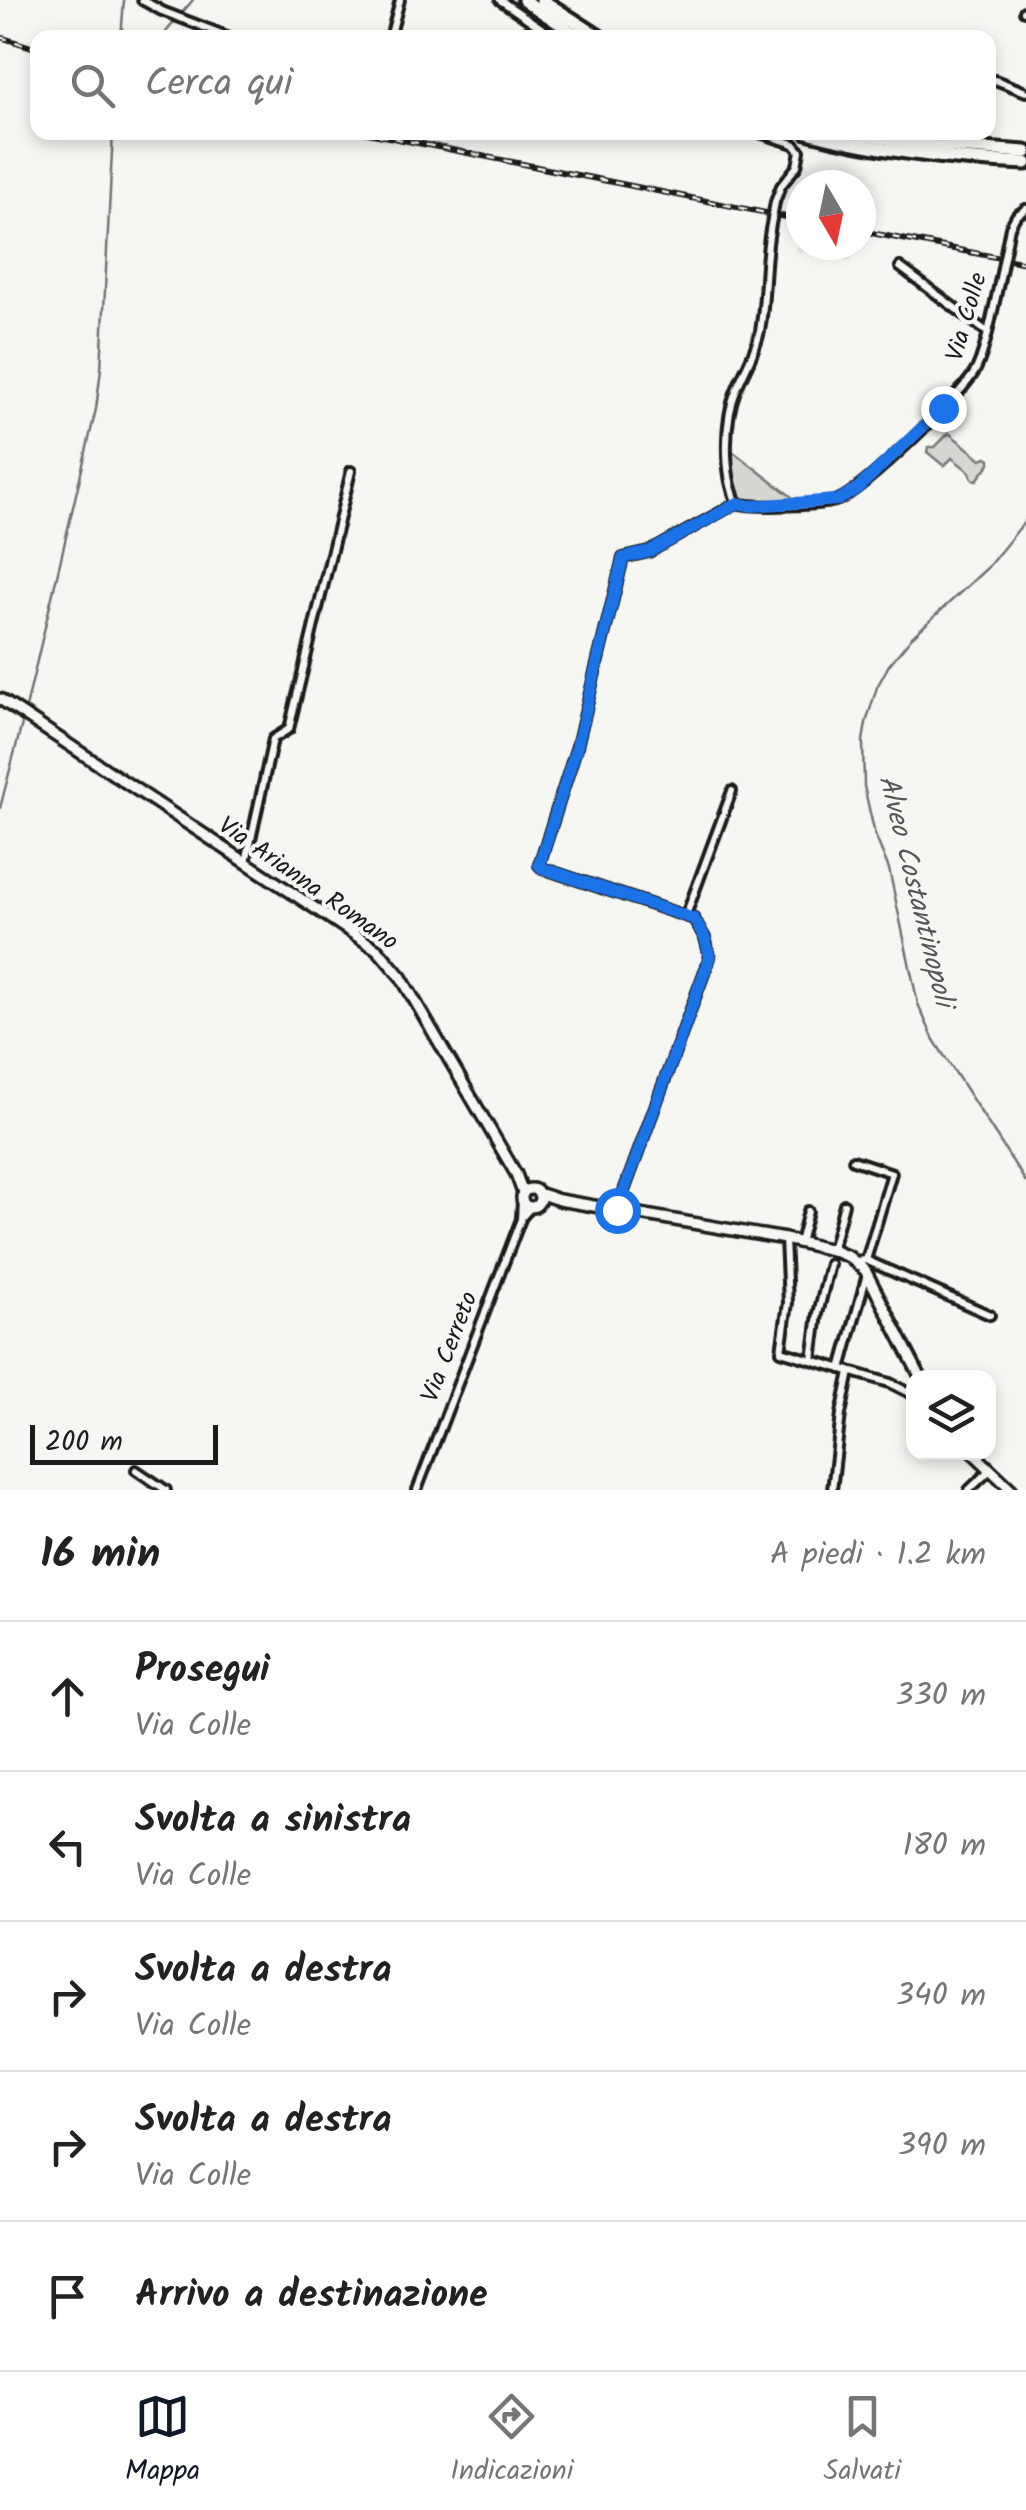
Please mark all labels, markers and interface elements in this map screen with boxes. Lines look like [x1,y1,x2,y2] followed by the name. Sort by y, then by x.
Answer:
[30,30,996,140] search box
[145,55,293,115] text: Cerca qui
[65,58,120,113] icon: search
[786,170,876,260] north arrow
[935,268,999,366] street label: Via Colle
[921,386,967,432] route end
[864,770,967,1017] water label: Alveo Costantinopoli
[209,807,407,961] street label: Via Arianna Romano
[595,1188,641,1234] route start
[411,1286,489,1408] street label: Via Cerreto
[906,1370,996,1460] map controls
[906,1370,996,1460] button: layers
[30,1420,218,1464] scale bar
[45,1420,123,1465] text: 200 m
[40,1522,160,1589] text: 16 min
[770,1530,986,1581] text: A piedi · 1.2 km
[135,1641,270,1701] text: Prosegui
[40,1669,95,1724] icon: ahead
[895,1671,986,1722] text: 330 m
[135,1701,251,1752] text: Via Colle
[135,1791,411,1851] text: Svolta a sinistra
[40,1819,95,1874] icon: left
[902,1821,986,1872] text: 180 m
[135,1851,251,1902] text: Via Colle
[135,1941,392,2001] text: Svolta a destra
[40,1969,95,2024] icon: right
[896,1971,986,2022] text: 340 m
[135,2001,251,2052] text: Via Colle
[135,2091,392,2151] text: Svolta a destra
[40,2119,95,2174] icon: right
[898,2121,986,2172] text: 390 m
[135,2151,251,2202] text: Via Colle
[135,2266,488,2326] text: Arrivo a destinazione
[40,2269,95,2324] icon: arrive
[125,2389,200,2494] tab: Mappa
[450,2389,573,2494] tab: Indicazioni
[824,2389,901,2494] tab: Salvati

